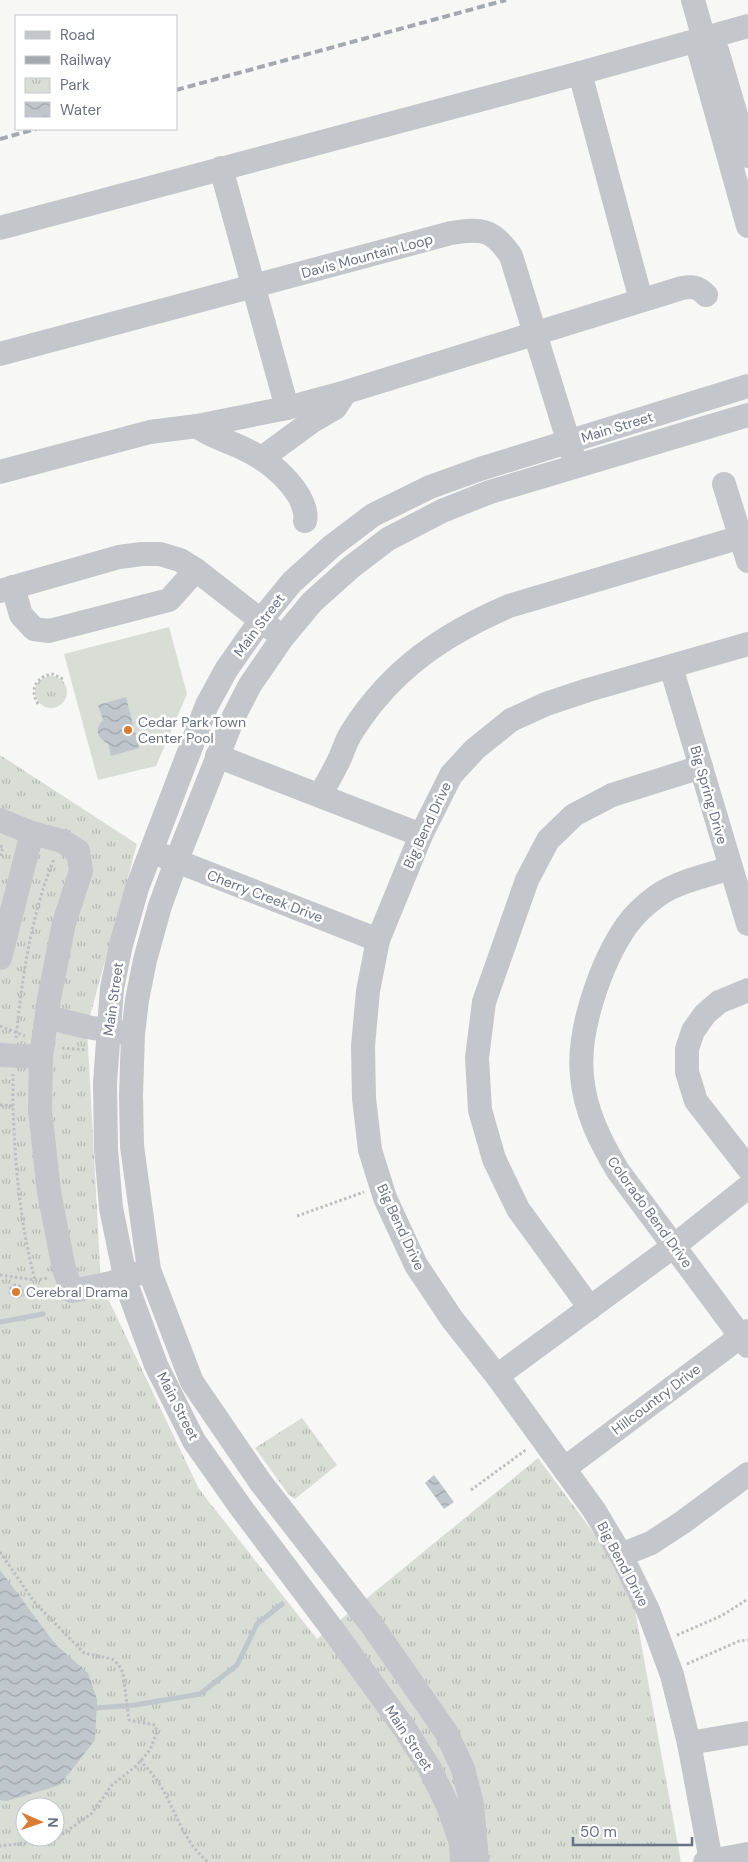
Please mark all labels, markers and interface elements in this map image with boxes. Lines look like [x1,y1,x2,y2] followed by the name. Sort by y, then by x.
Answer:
[15,15,178,130] legend
[60,25,95,45] text: Road
[60,50,112,70] text: Railway
[60,75,90,95] text: Park
[60,100,102,120] text: Water
[299,230,435,282] street label: Davis Mountain Loop
[579,408,655,446] street label: Main Street
[229,590,289,660] street label: Main Street
[138,713,246,747] place label: Cedar Park Town Center Pool
[122,724,134,736] marker: Cedar Park Town Center Pool
[686,744,732,846] street label: Big Spring Drive
[399,779,455,871] street label: Big Bend Drive
[204,866,326,926] street label: Cherry Creek Drive
[99,961,127,1037] street label: Main Street
[603,1153,697,1271] street label: Colorado Bend Drive
[373,1181,429,1273] street label: Big Bend Drive
[26,1283,128,1301] place label: Cerebral Drama
[10,1286,22,1298] marker: Cerebral Drama
[608,1360,704,1438] street label: Hillcountry Drive
[153,1369,203,1443] street label: Main Street
[593,1519,653,1610] street label: Big Bend Drive
[381,1702,437,1774] street label: Main Street
[15,1797,65,1847] north arrow
[573,1814,692,1846] scale bar
[44,1817,62,1828] text: N
[580,1822,617,1842] text: 50 m

